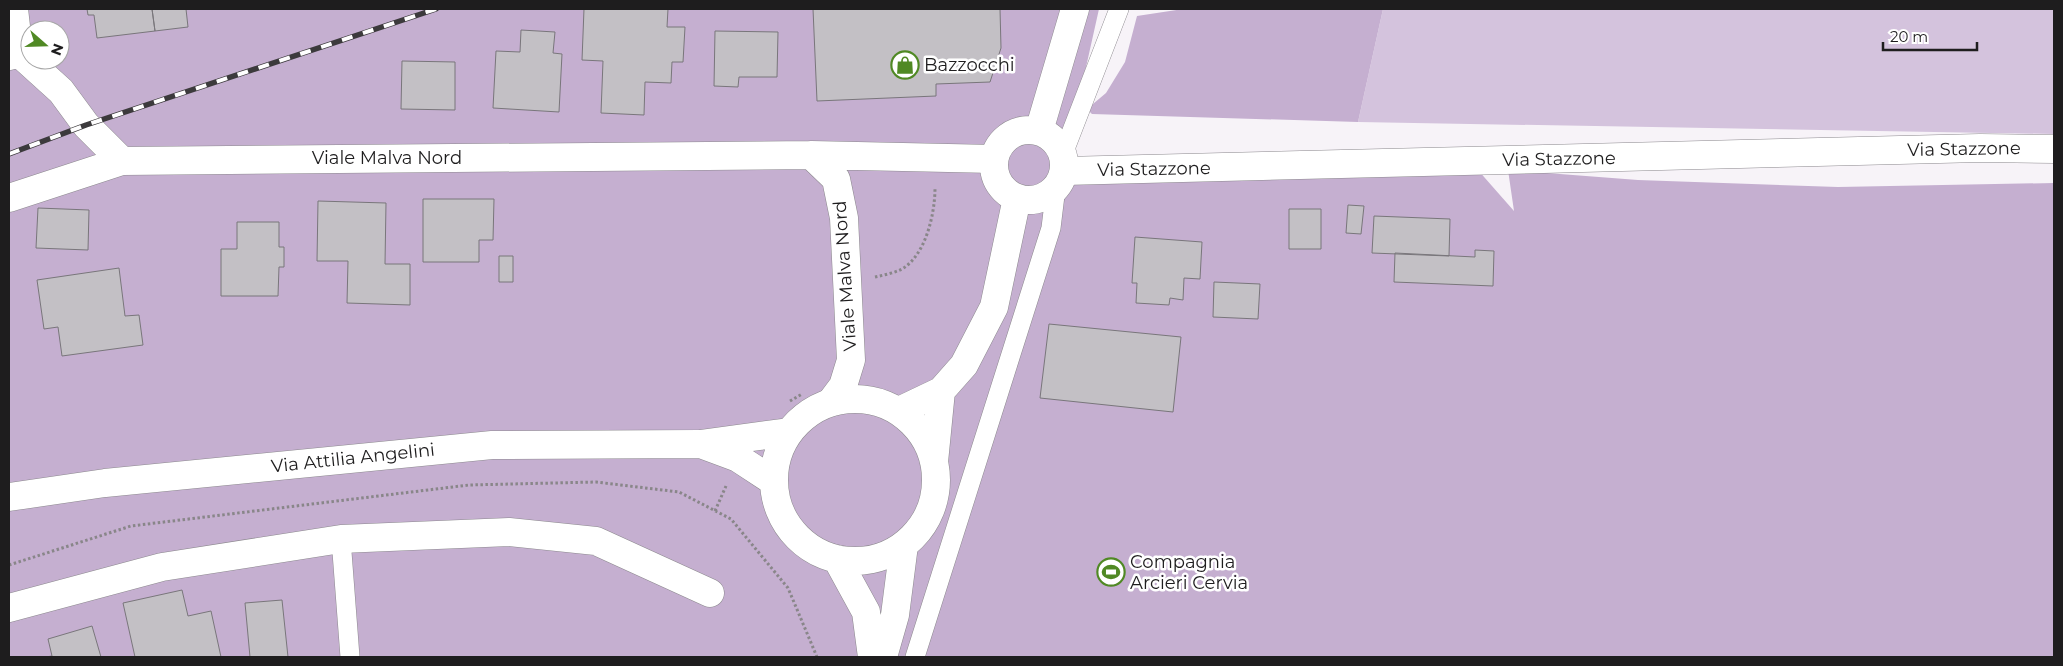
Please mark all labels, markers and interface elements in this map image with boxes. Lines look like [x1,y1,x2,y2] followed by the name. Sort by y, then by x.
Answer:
[20,20,70,70] north arrow
[1883,20,1977,52] scale bar
[1890,27,1928,46] text: 20 m
[47,41,68,58] text: N
[890,50,920,80] shop icon: Bazzocchi
[924,54,1015,76] place label: Bazzocchi
[1907,137,2021,161] street label: Via Stazzone
[312,147,462,169] street label: Viale Malva Nord
[1502,147,1616,171] street label: Via Stazzone
[1097,157,1211,181] street label: Via Stazzone
[829,200,861,352] street label: Viale Malva Nord
[270,438,436,478] street label: Via Attilia Angelini
[1130,551,1248,594] place label: Compagnia Arcieri Cervia
[1096,557,1126,587] sports icon: Compagnia Arcieri Cervia

